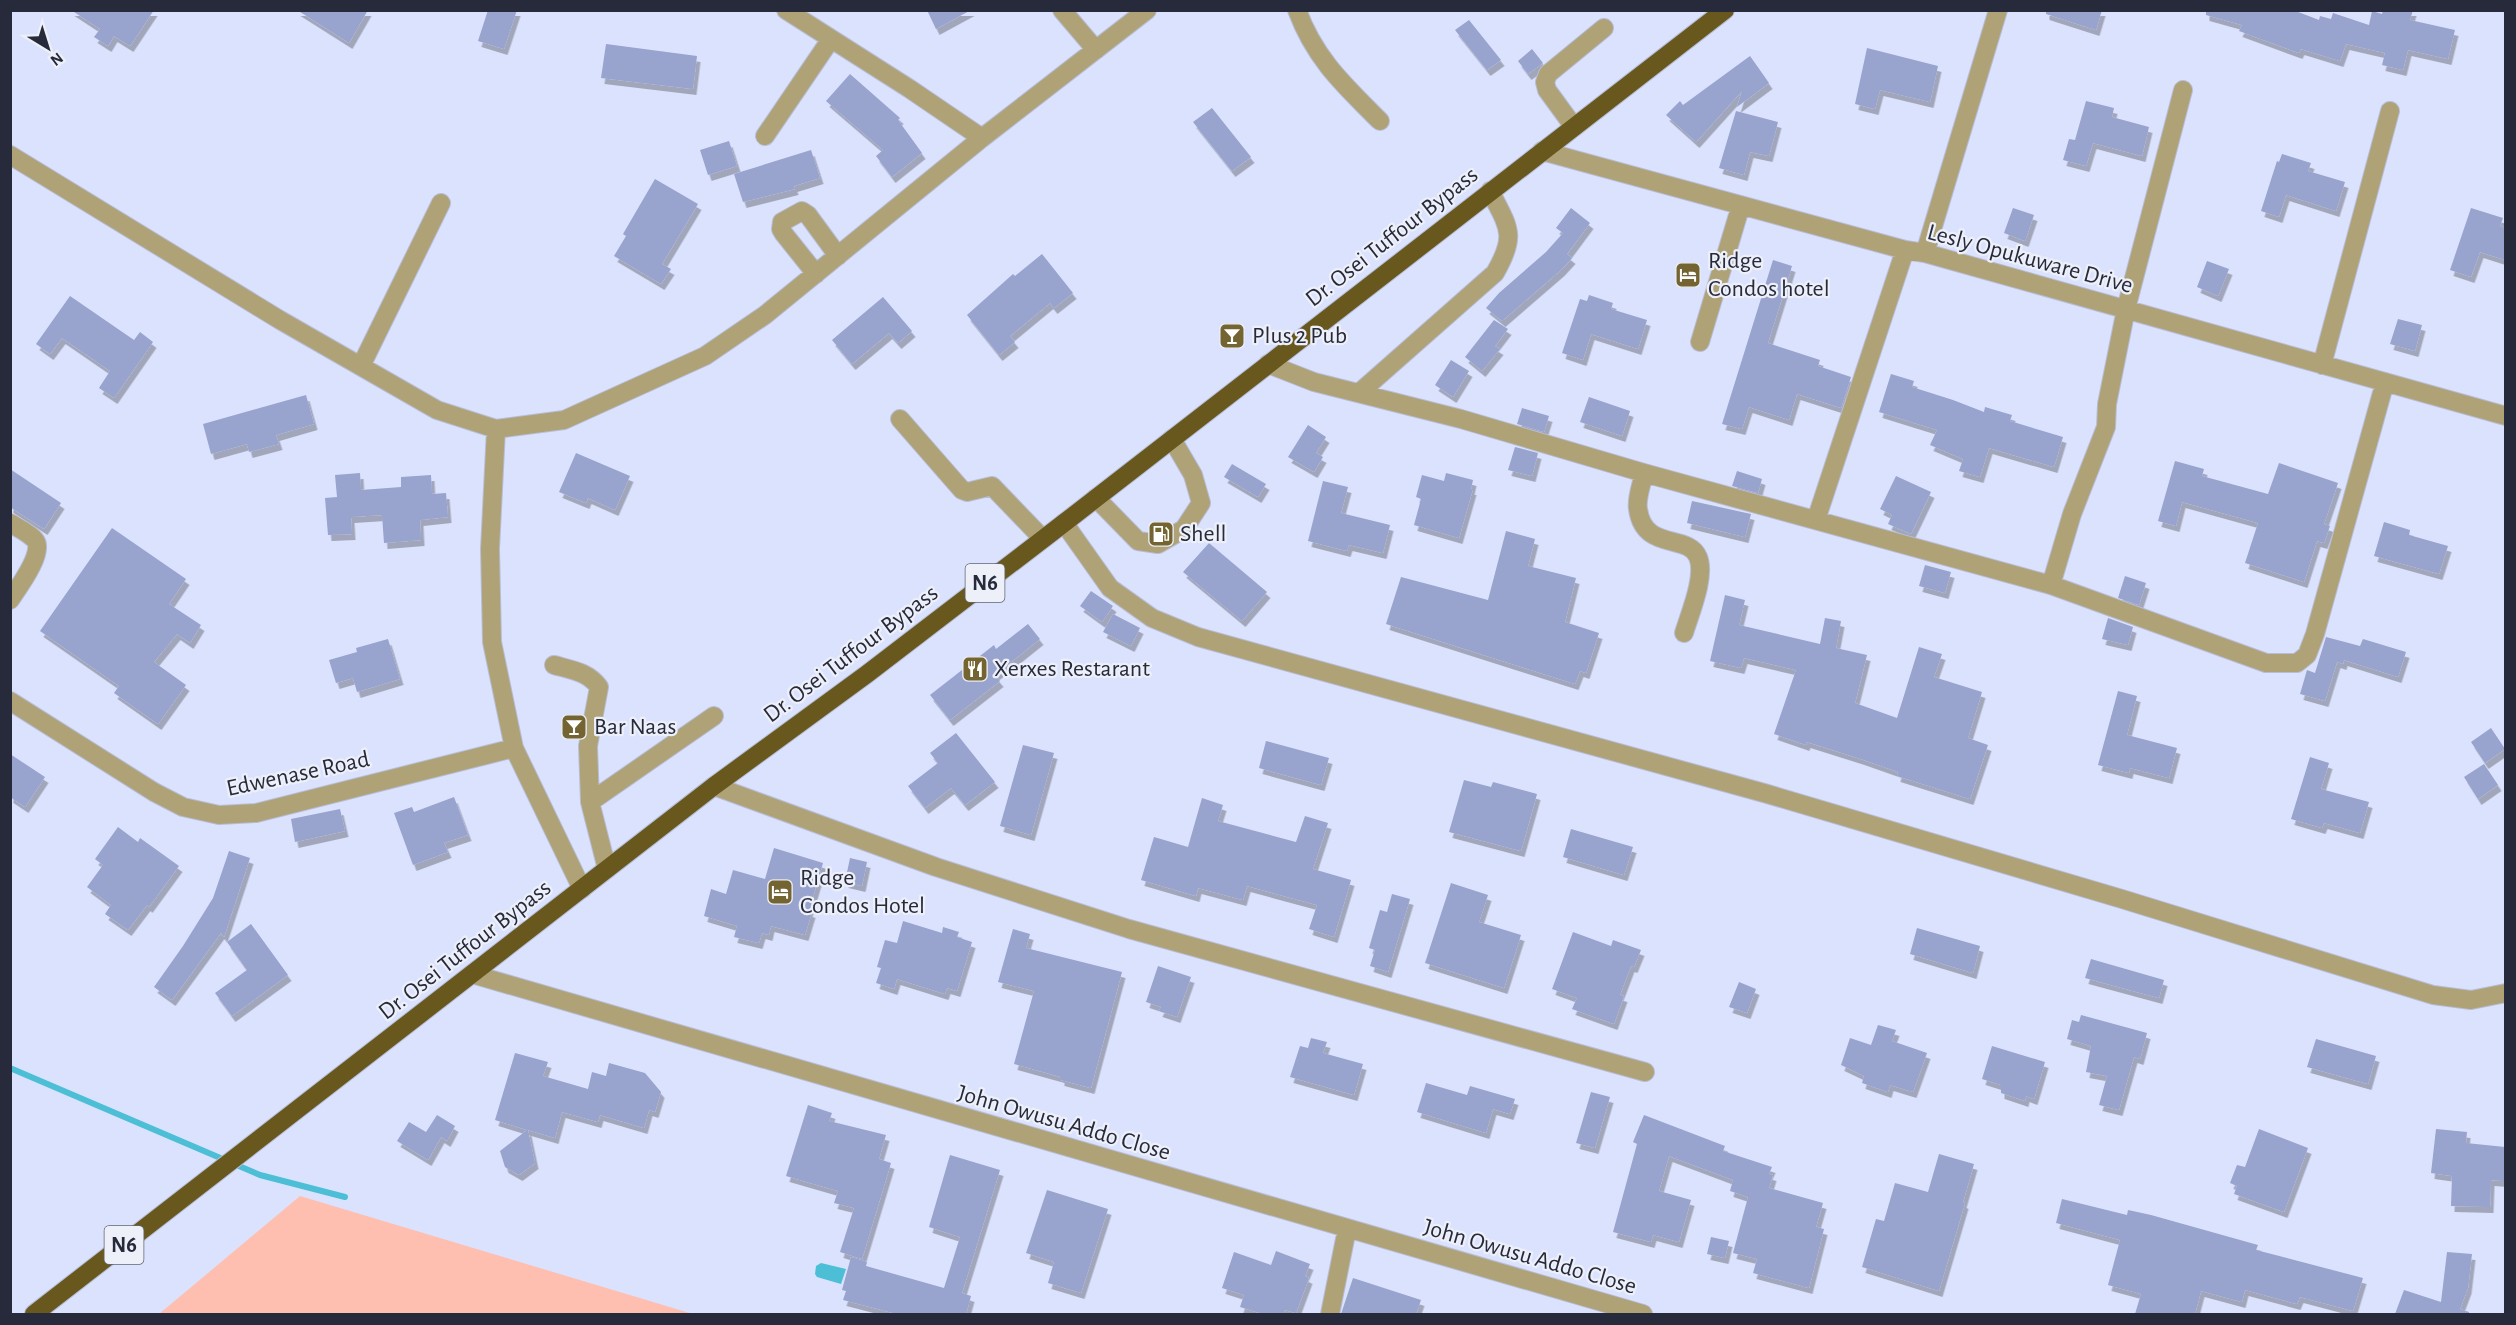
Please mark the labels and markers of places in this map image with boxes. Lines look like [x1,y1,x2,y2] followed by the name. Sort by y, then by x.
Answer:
[1708,249,1830,301] place label: Ridge Condos hotel
[1673,260,1703,290] hotel icon: Ridge Condos hotel
[1217,321,1247,351] bar icon: Plus 2 Pub
[1252,324,1347,348] place label: Plus 2 Pub
[1146,519,1176,549] fuel station icon: Shell
[1180,522,1227,546] place label: Shell
[960,654,990,684] restaurant icon: Xerxes Restarant
[994,657,1150,681] place label: Xerxes Restarant
[559,712,589,742] bar icon: Bar Naas
[594,715,676,739] place label: Bar Naas
[800,866,925,918] place label: Ridge Condos Hotel
[765,877,795,907] hotel icon: Ridge Condos Hotel

